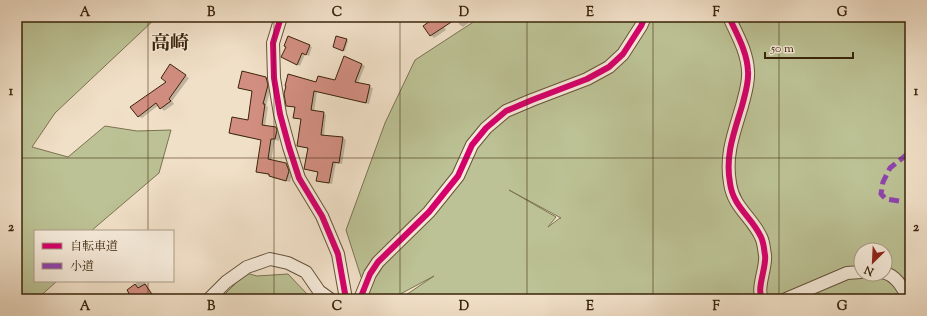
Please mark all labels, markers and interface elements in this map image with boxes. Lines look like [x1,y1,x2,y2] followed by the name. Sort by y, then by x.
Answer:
[80,4,91,22] text: A
[207,4,216,22] text: B
[332,4,342,22] text: C
[459,4,469,22] text: D
[586,4,594,22] text: E
[712,4,720,22] text: F
[837,4,848,22] text: G
[151,31,189,58] district label: 高崎
[765,34,853,60] scale bar
[770,40,794,58] text: 50 m
[9,83,14,101] text: 1
[914,83,919,101] text: 1
[8,219,15,237] text: 2
[913,219,920,237] text: 2
[34,230,174,282] legend
[70,238,118,256] text: 自転車道
[853,242,893,282] north arrow
[70,258,94,276] text: 小道
[862,261,878,280] text: N
[80,298,91,316] text: A
[207,298,216,316] text: B
[332,298,342,316] text: C
[459,298,469,316] text: D
[586,298,594,316] text: E
[712,298,720,316] text: F
[837,298,848,316] text: G

